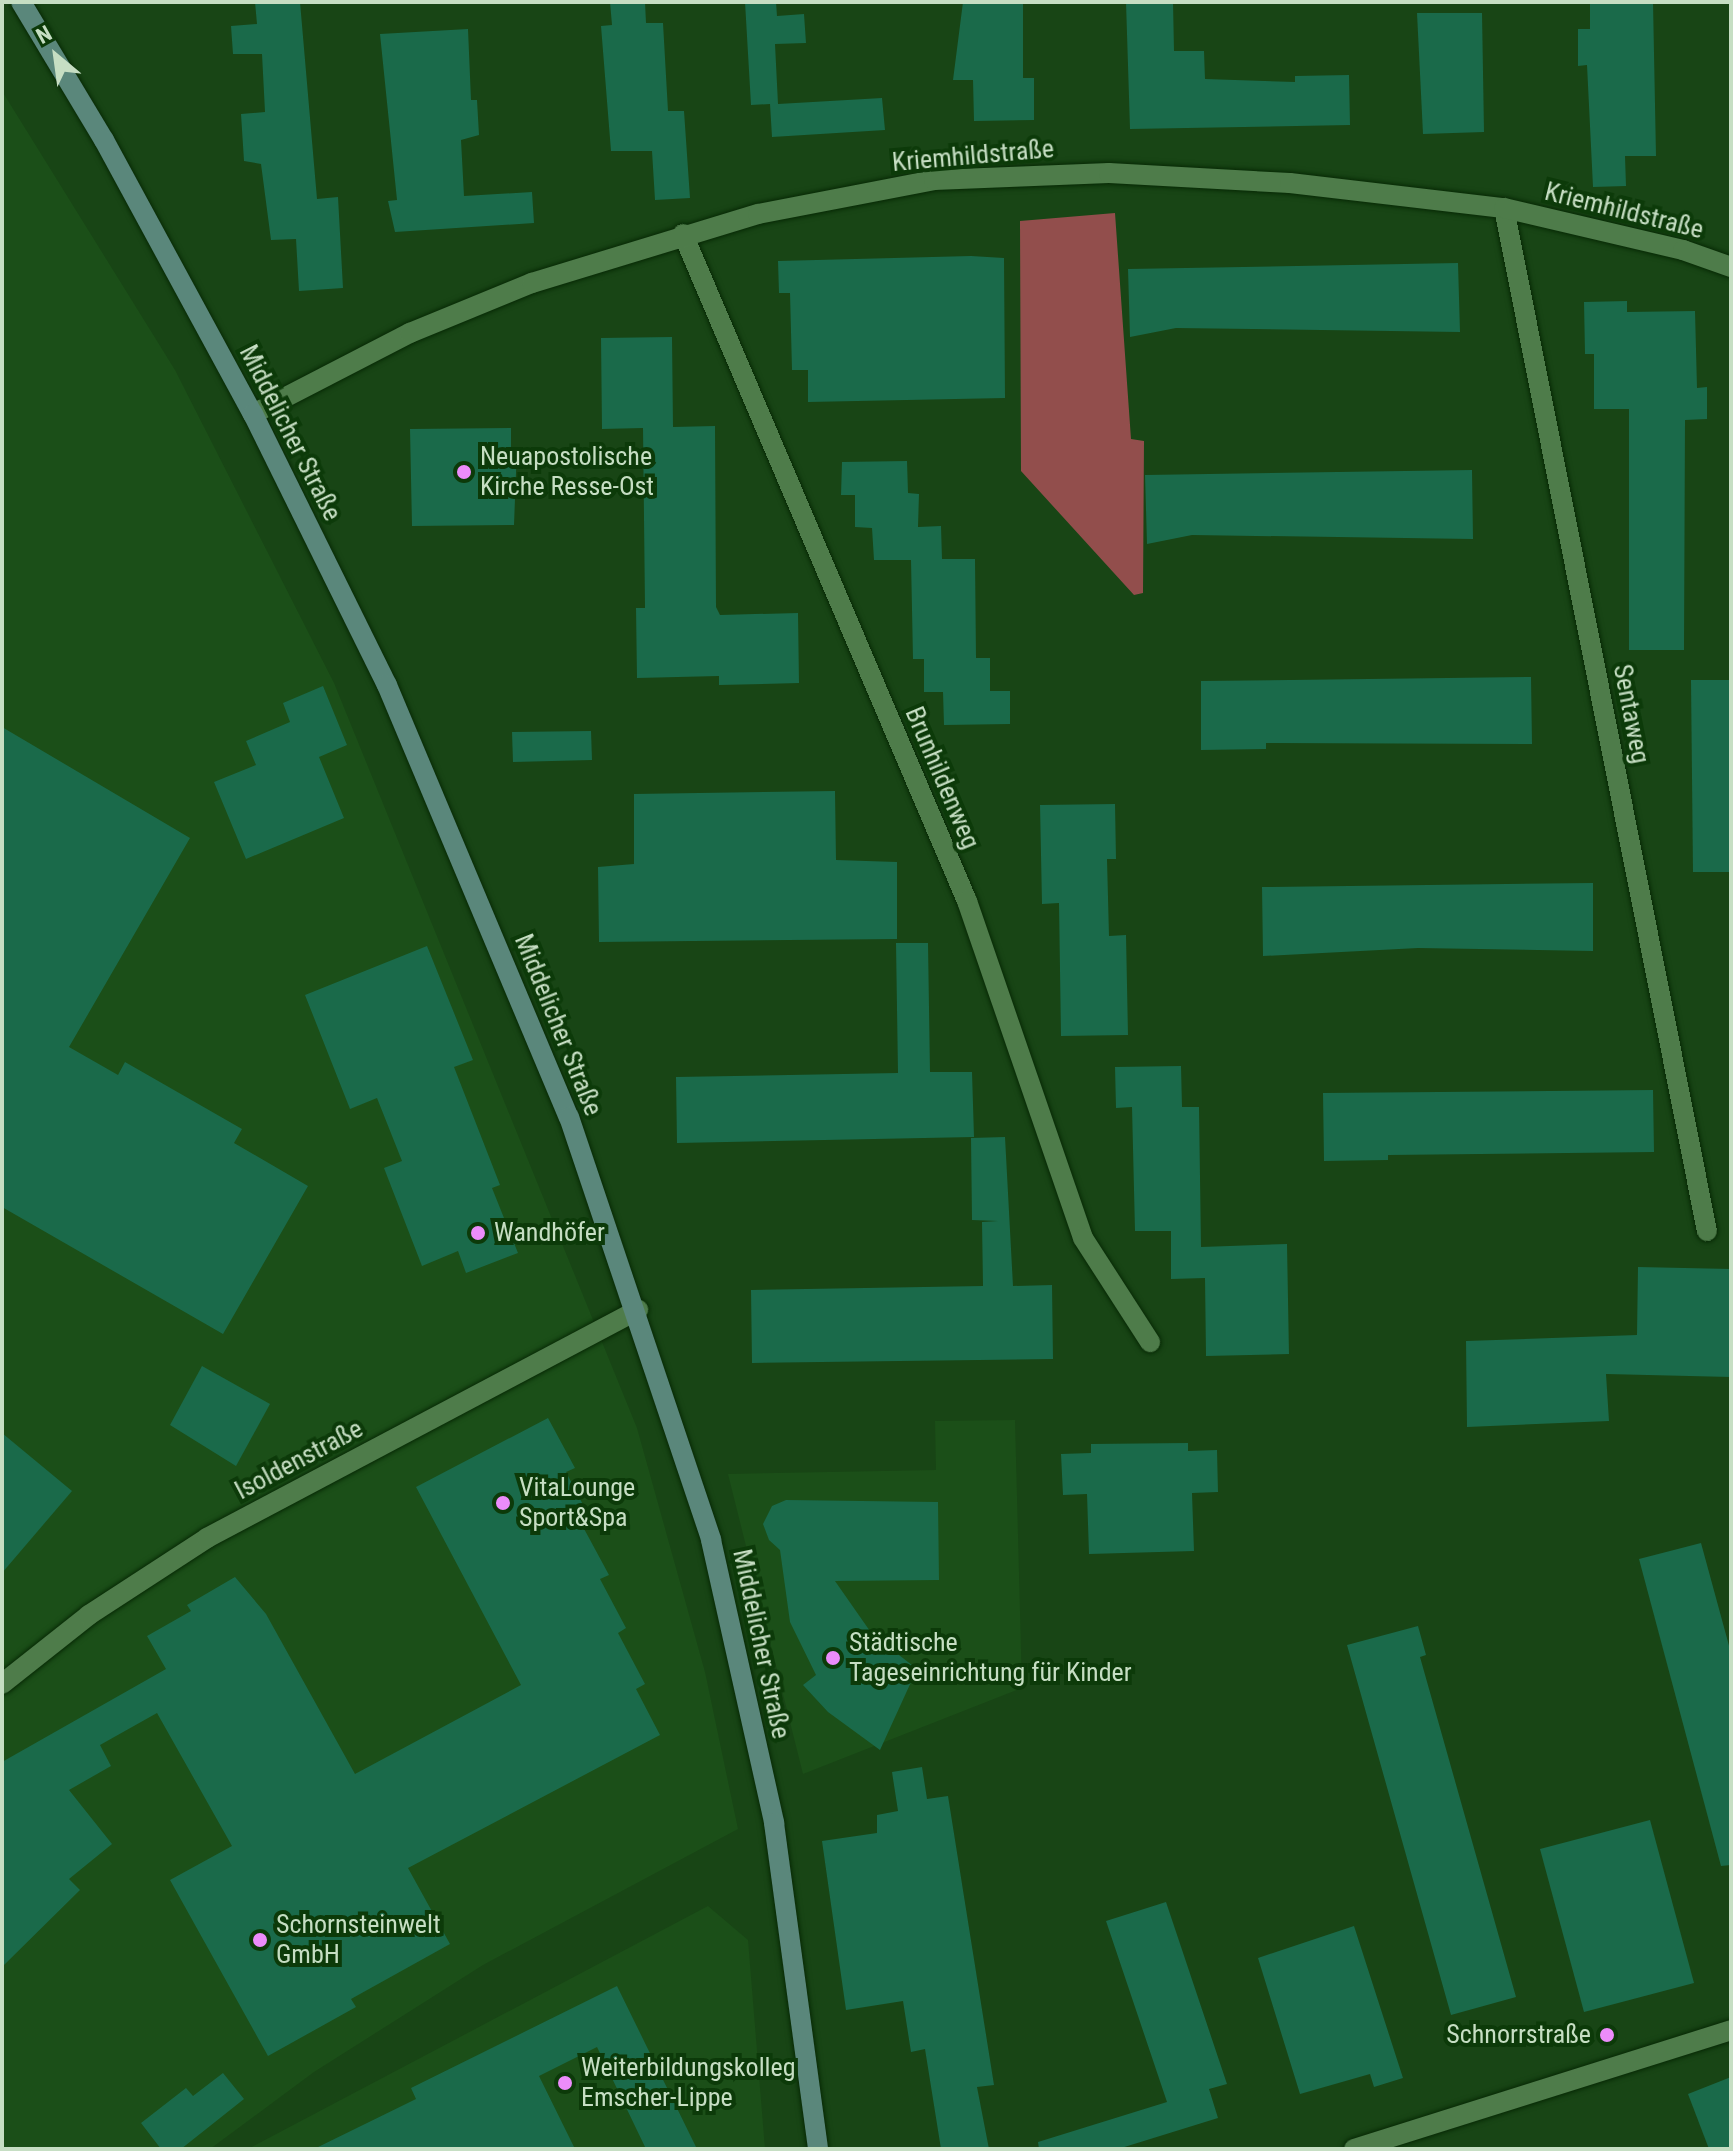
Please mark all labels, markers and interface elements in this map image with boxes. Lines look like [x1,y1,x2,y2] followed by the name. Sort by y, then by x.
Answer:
[16,16,96,96] north arrow
[32,20,56,49] text: N
[891,133,1055,179] street label: Kriemhildstraße
[1541,176,1707,246] street label: Kriemhildstraße
[232,340,348,526] street label: Middelicher Straße
[480,441,654,502] place label: Neuapostolische Kirche Resse-Ost
[455,463,473,481] marker: Neuapostolische Kirche Resse-Ost
[1606,662,1656,766] street label: Sentaweg
[898,702,986,854] street label: Brunhildenweg
[507,930,609,1120] street label: Middelicher Straße
[494,1217,605,1249] place label: Wandhöfer
[469,1224,487,1242] marker: Wandhöfer
[230,1413,368,1507] street label: Isoldenstraße
[519,1472,635,1534] place label: VitaLounge Sport&Spa
[494,1494,512,1512] marker: VitaLounge Sport&Spa
[726,1546,796,1742] street label: Middelicher Straße
[849,1627,1132,1688] place label: Städtische Tageseinrichtung für Kinder
[824,1649,842,1667] marker: Städtische Tageseinrichtung für Kinder
[276,1909,441,1970] place label: Schornsteinwelt GmbH
[251,1931,269,1949] marker: Schornsteinwelt GmbH
[1446,2019,1591,2051] place label: Schnorrstraße
[1598,2026,1616,2044] marker: Schnorrstraße
[581,2052,796,2114] place label: Weiterbildungskolleg Emscher-Lippe
[556,2074,574,2092] marker: Weiterbildungskolleg Emscher-Lippe

